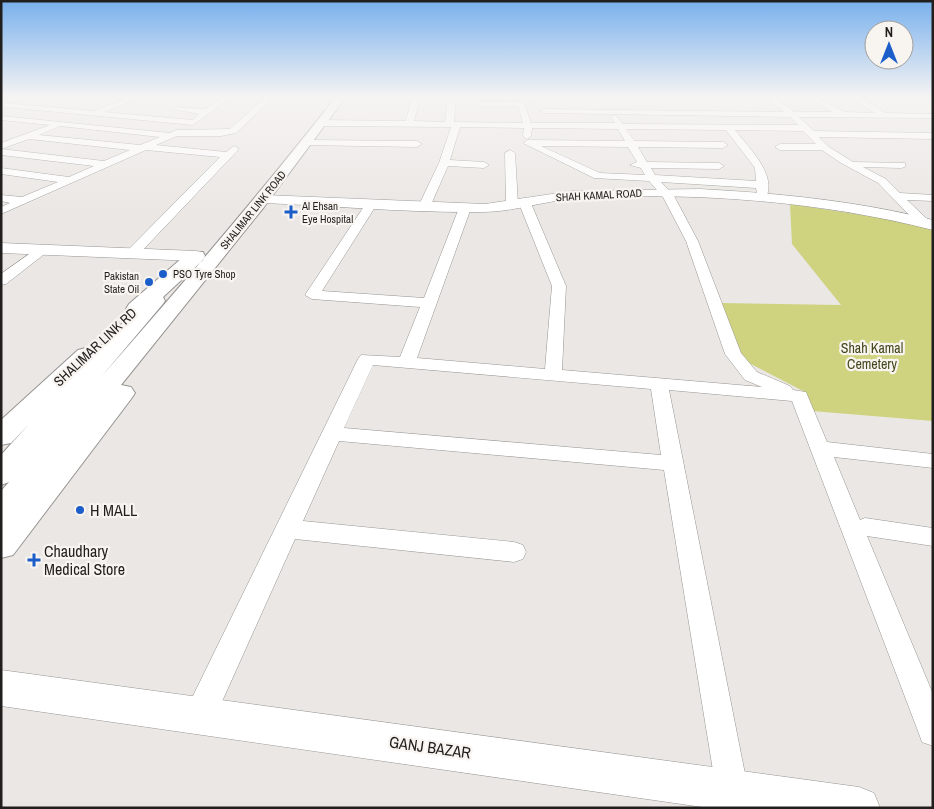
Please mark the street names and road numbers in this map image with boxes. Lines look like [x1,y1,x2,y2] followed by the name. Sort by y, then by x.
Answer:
[217,168,289,252] street label: SHALIMAR LINK ROAD
[555,186,643,204] street label: SHAH KAMAL ROAD
[50,304,140,390] street label: SHALIMAR LINK RD
[388,730,473,764] street label: GANJ BAZAR

